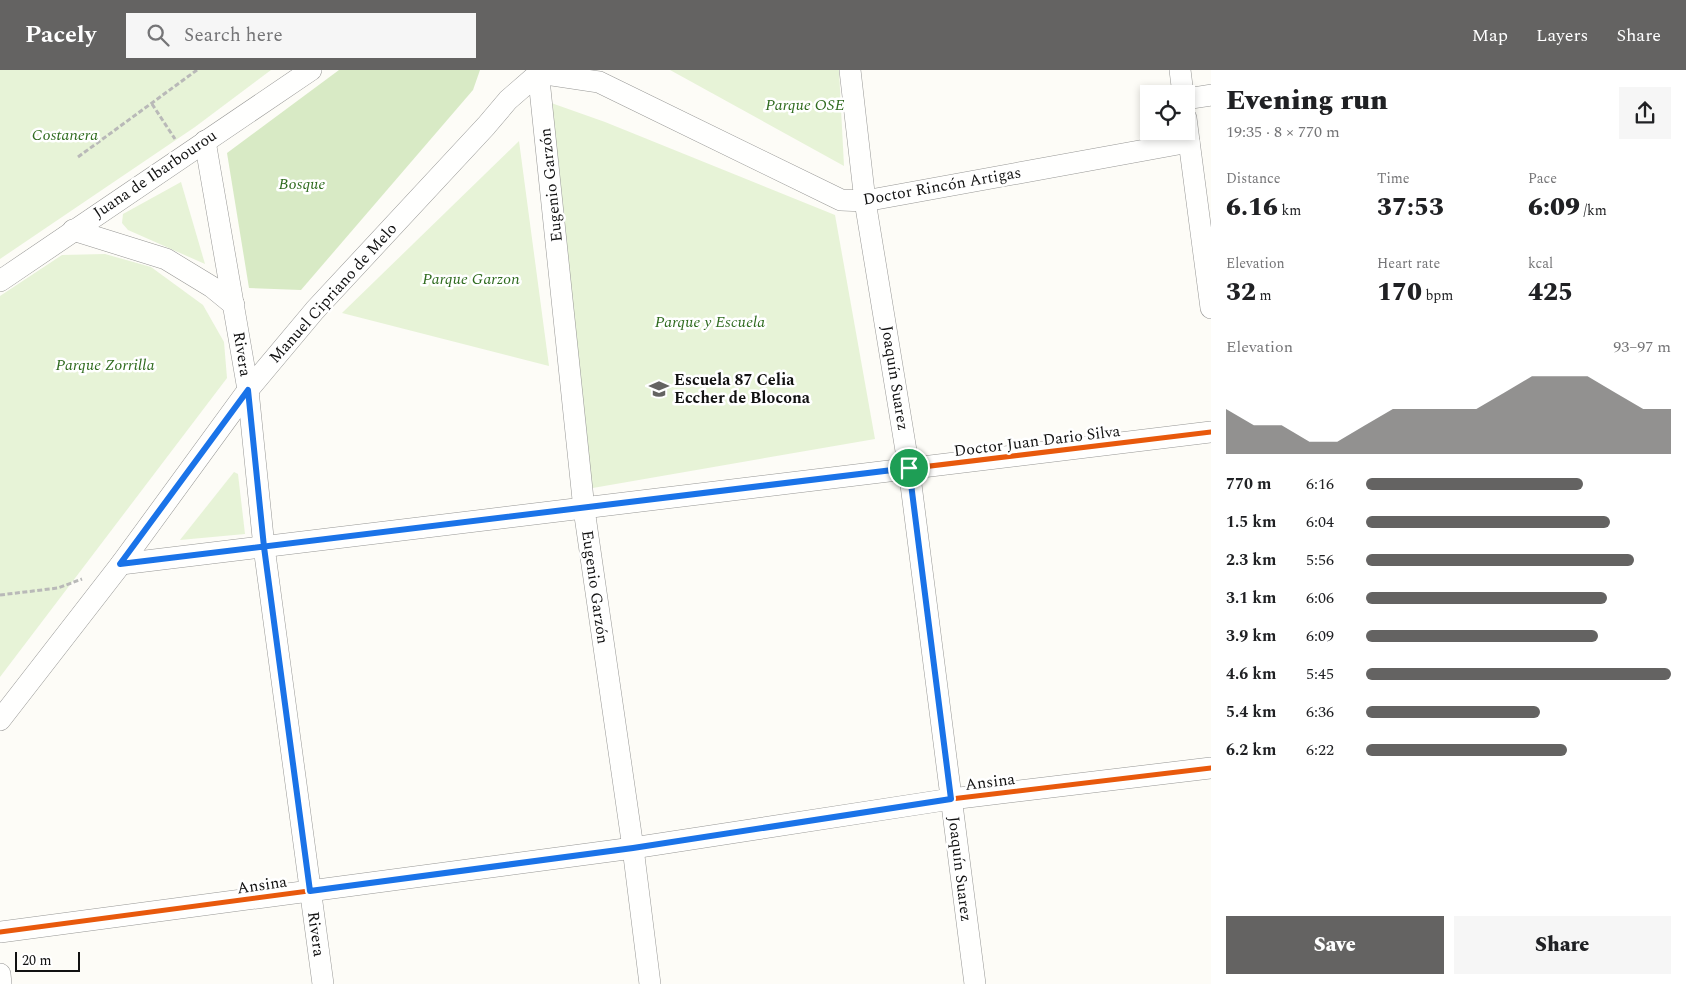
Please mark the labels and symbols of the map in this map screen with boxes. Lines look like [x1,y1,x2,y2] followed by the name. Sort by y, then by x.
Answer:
[765,93,845,117] park label: Parque OSE
[32,123,98,147] park label: Costanera
[88,124,222,224] street label: Juana de Ibarbourou
[533,127,569,243] street label: Eugenio Garzón
[861,160,1023,212] street label: Doctor Rincón Artigas
[279,172,325,196] park label: Bosque
[263,217,403,369] street label: Manuel Cipriano de Melo
[422,267,520,291] park label: Parque Garzon
[655,310,765,334] park label: Parque y Escuela
[875,324,915,432] street label: Joaquín Suarez
[227,330,257,378] street label: Rivera
[56,353,155,377] park label: Parque Zorrilla
[674,368,811,410] place label: Escuela 87 Celia Eccher de Blocona
[648,378,670,400] school or university icon: Escuela 87 Celia Eccher de Blocona
[952,419,1122,463] street label: Doctor Juan Dario Silva
[888,447,930,489] pin
[575,529,615,645] street label: Eugenio Garzón
[964,767,1017,797] street label: Ansina
[942,815,978,923] street label: Joaquín Suarez
[235,870,289,900] street label: Ansina
[301,910,331,958] street label: Rivera
[15,949,80,972] scale bar

